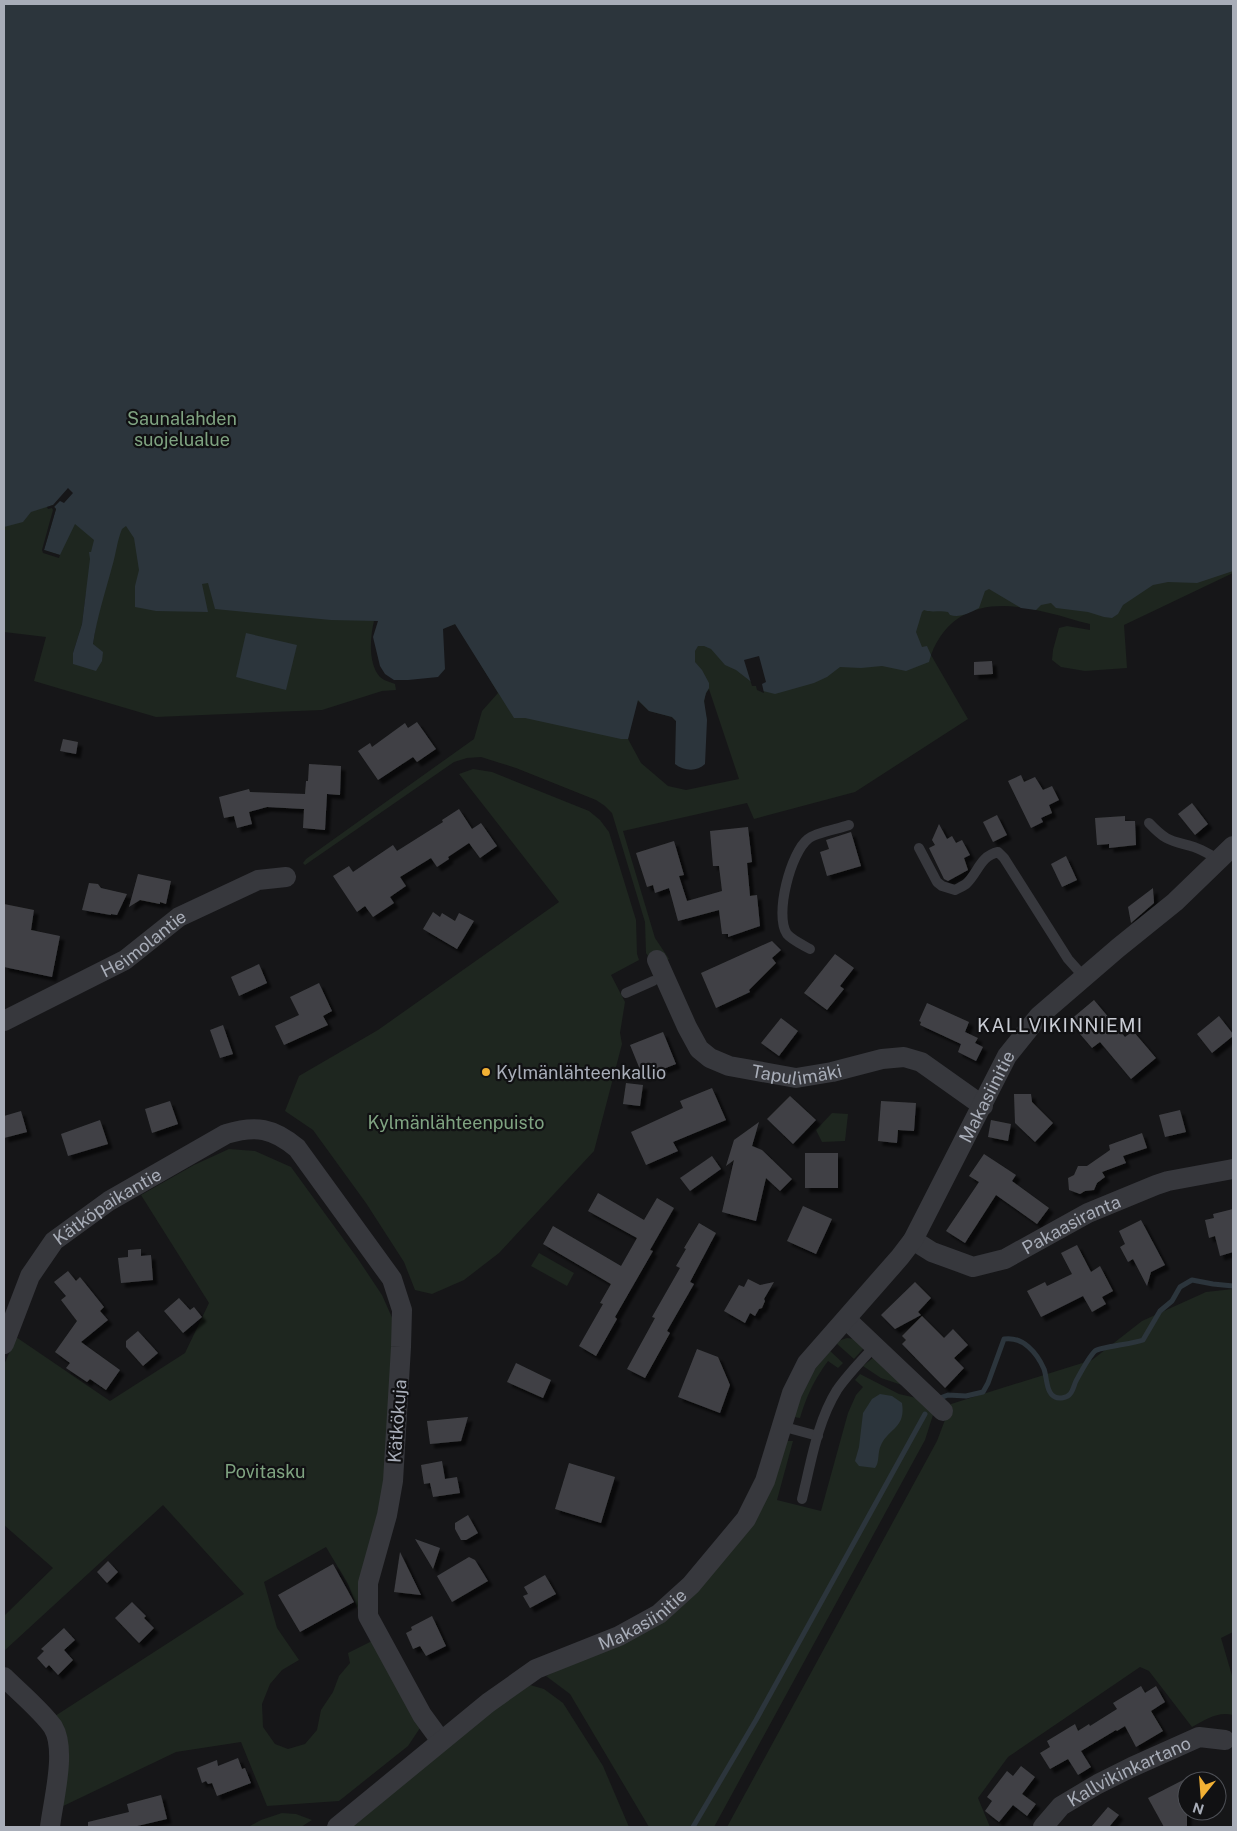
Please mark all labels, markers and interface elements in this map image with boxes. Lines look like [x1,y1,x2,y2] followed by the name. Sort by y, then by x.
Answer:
[127,408,237,450] park label: Saunalahden suojelualue
[97,905,189,981] street label: Heimolantie
[977,1014,1143,1036] district label: KALLVIKINNIEMI
[954,1047,1019,1146] street label: Makasiinitie
[750,1059,844,1089] street label: Tapulimäki
[496,1062,666,1083] place label: Kylmänlähteenkallio
[480,1066,492,1078] marker: Kylmänlähteenkallio
[368,1112,544,1133] park label: Kylmänlähteenpuisto
[49,1163,165,1249] street label: Kätköpaikantie
[1018,1190,1124,1258] street label: Pakaasiranta
[384,1379,410,1463] street label: Kätkökuja
[224,1461,306,1482] park label: Povitasku
[595,1584,691,1654] street label: Makasiinitie
[1063,1732,1194,1811] street label: Kallvikinkartano
[1177,1771,1227,1821] north arrow
[1191,1799,1206,1818] text: N

